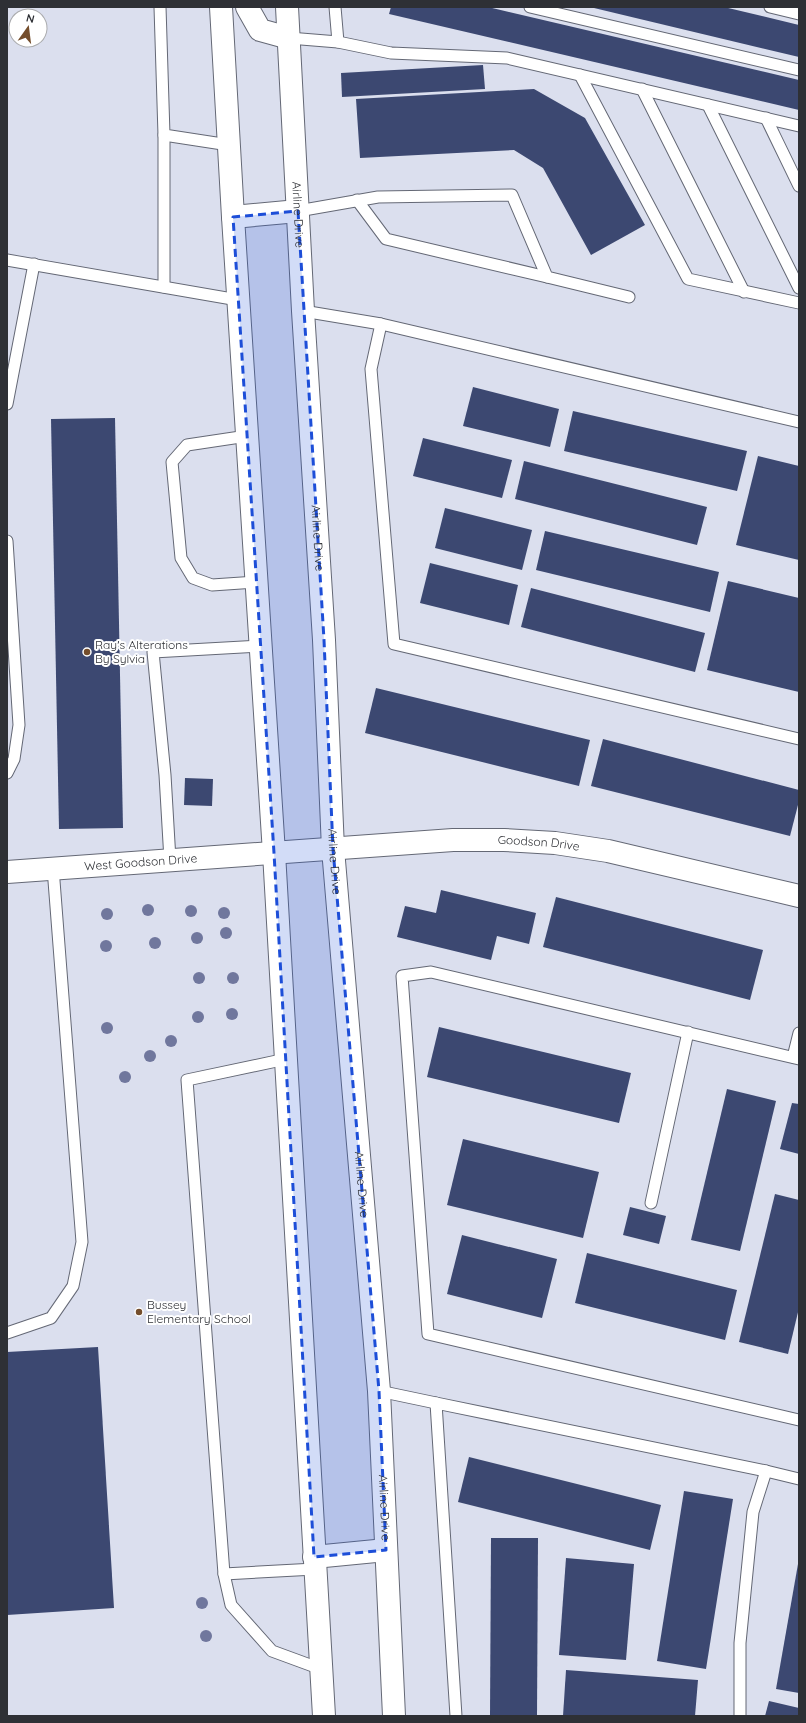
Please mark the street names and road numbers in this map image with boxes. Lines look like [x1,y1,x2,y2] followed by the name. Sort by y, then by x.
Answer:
[289,181,308,248] street label: Airline Drive
[308,505,328,572] street label: Airline Drive
[325,828,345,895] street label: Airline Drive
[498,832,581,854] street label: Goodson Drive
[84,850,198,873] street label: West Goodson Drive
[352,1151,372,1218] street label: Airline Drive
[376,1474,394,1541] street label: Airline Drive

